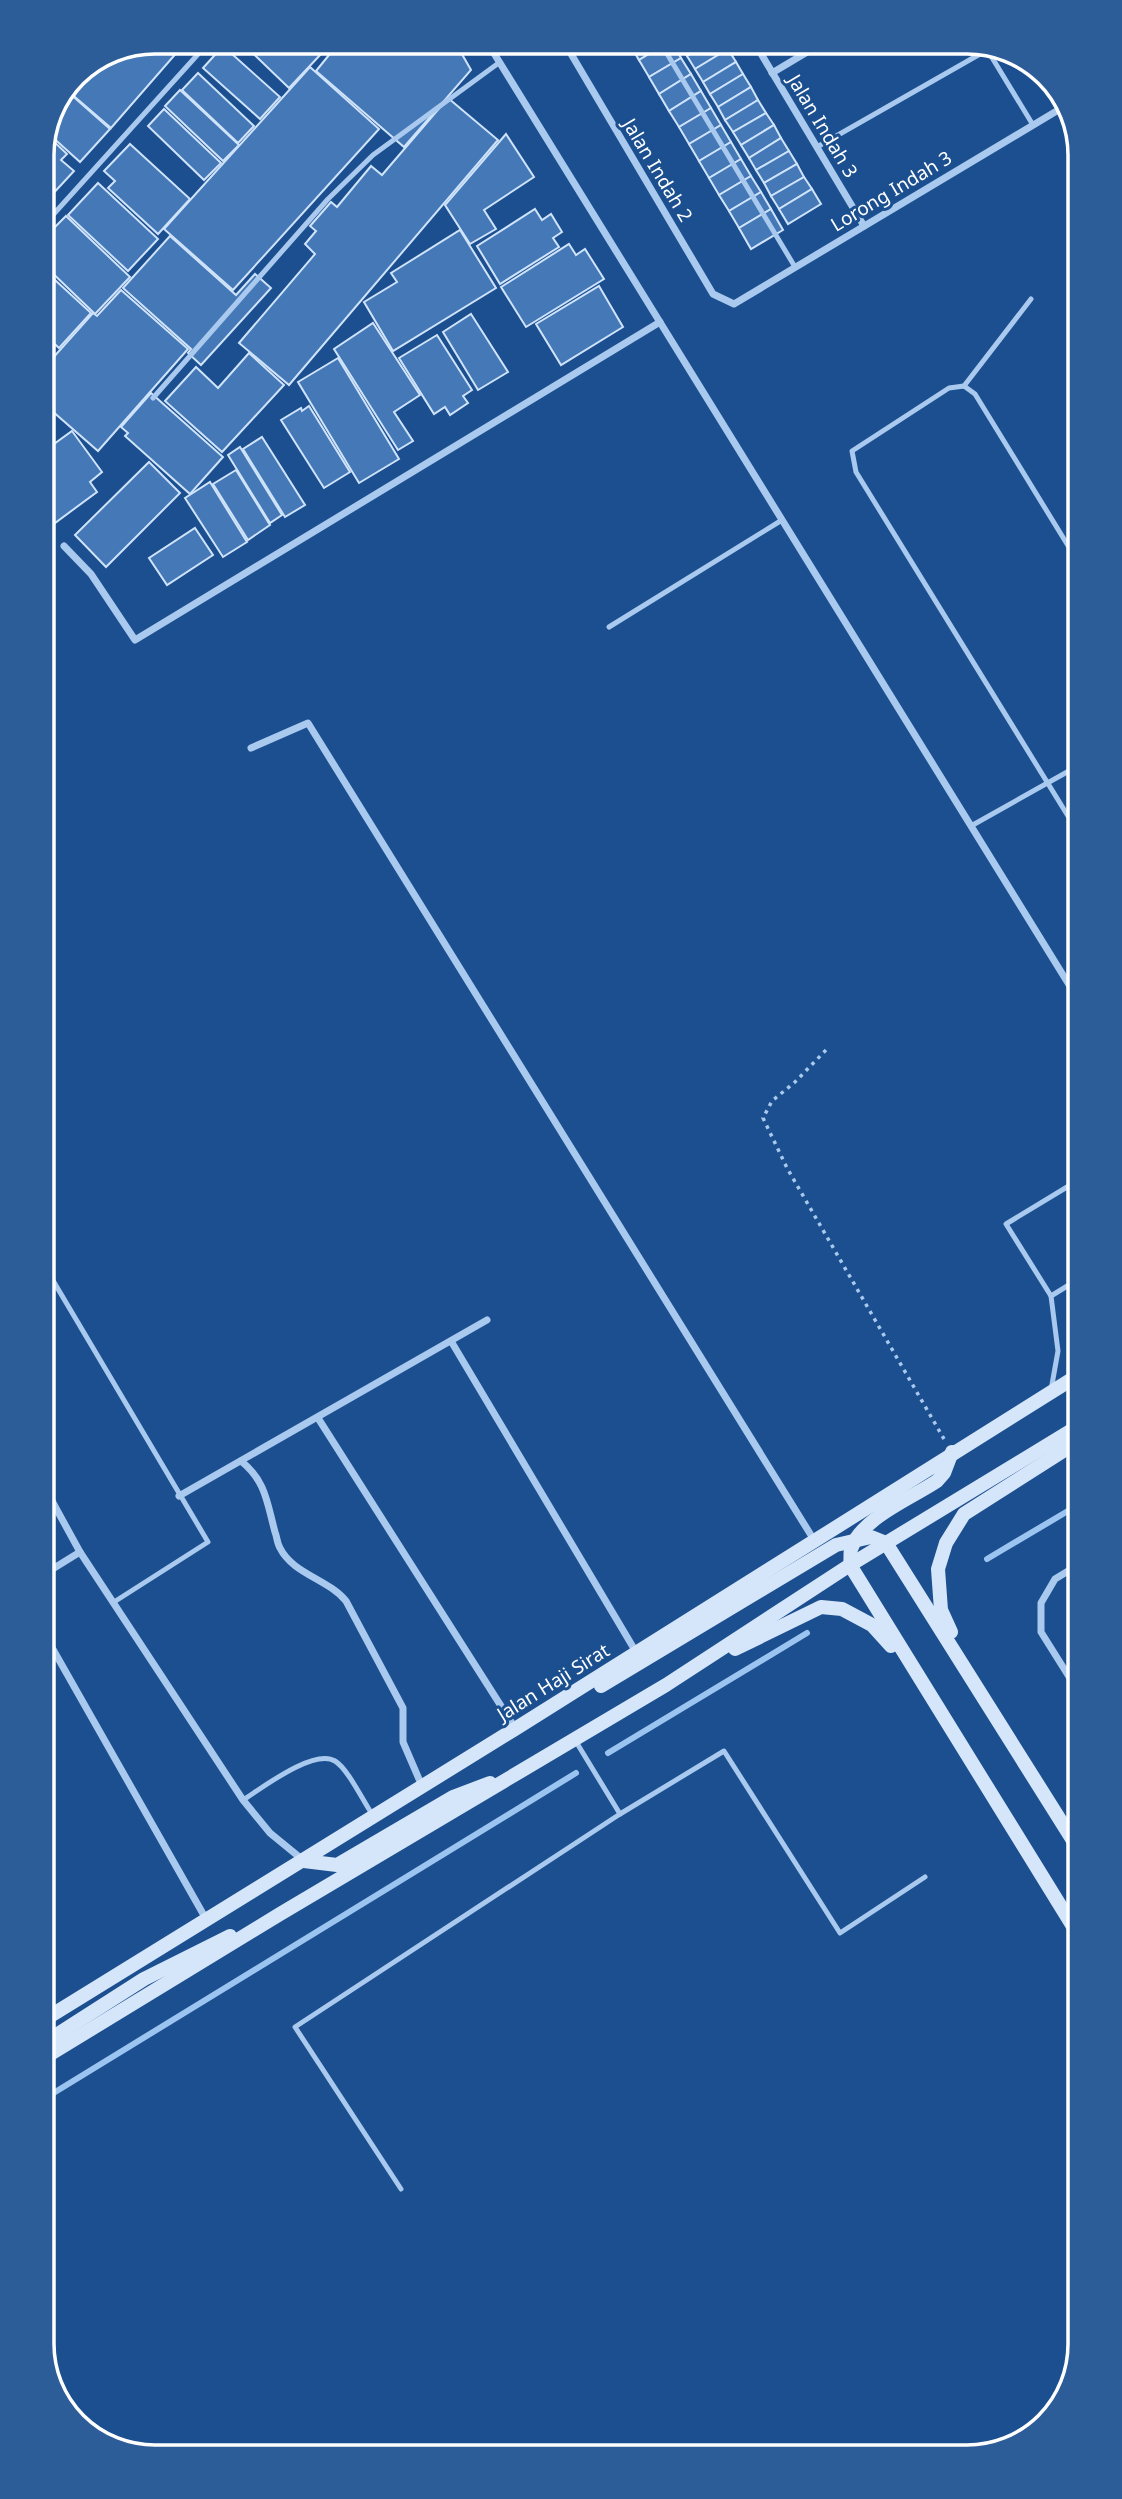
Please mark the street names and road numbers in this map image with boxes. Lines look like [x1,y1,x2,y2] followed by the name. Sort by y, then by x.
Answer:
[781,68,864,182] street label: Jalan Indah 3
[616,112,699,226] street label: Jalan Indah 2
[826,145,956,237] street label: Lorong Indah 3
[490,1637,614,1728] street label: Jalan Haji Sirat

